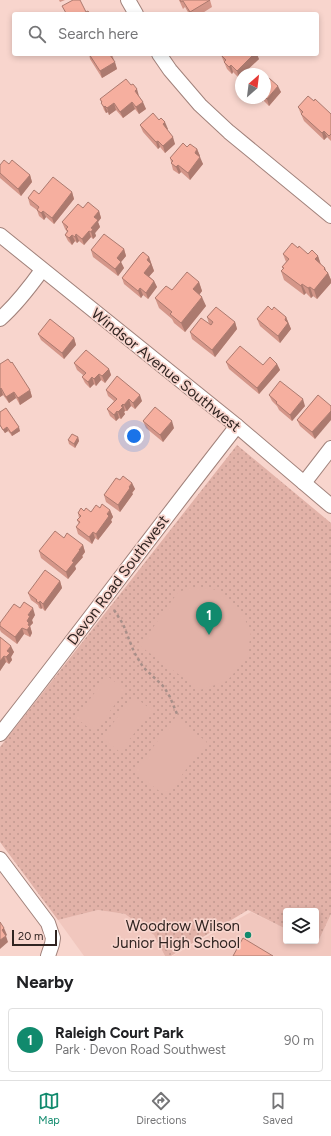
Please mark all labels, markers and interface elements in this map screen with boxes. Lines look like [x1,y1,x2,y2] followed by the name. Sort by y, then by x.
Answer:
[12,12,319,56] search box
[26,23,48,45] icon: search
[58,25,138,43] text: Search here
[235,68,271,104] north arrow
[88,304,244,436] street label: Windsor Avenue Southwest
[124,426,144,446] your location
[63,511,173,648] street label: Devon Road Southwest
[196,602,222,635] pin: 1
[283,908,319,944] map controls
[283,908,319,944] button: layers
[113,917,240,952] place label: Woodrow Wilson Junior High School
[12,928,57,947] scale bar
[18,930,43,943] text: 20 m
[243,930,253,940] marker: Woodrow Wilson Junior High School
[16,972,74,992] text: Nearby
[55,1024,184,1042] text: Raleigh Court Park
[27,1033,33,1048] text: 1
[284,1033,314,1048] text: 90 m
[55,1042,226,1057] text: Park · Devon Road Southwest
[38,1090,60,1127] tab: Map
[136,1090,186,1127] tab: Directions
[263,1090,293,1127] tab: Saved

